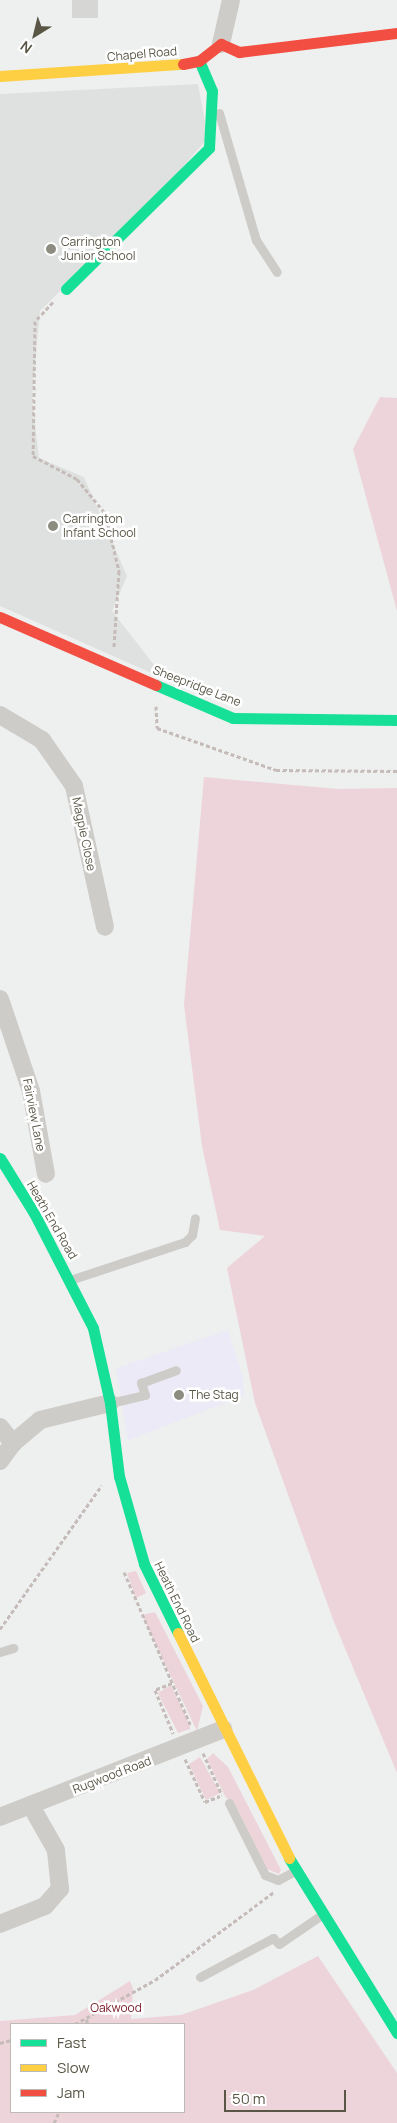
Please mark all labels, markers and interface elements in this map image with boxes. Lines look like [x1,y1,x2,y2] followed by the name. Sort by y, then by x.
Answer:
[10,10,60,60] north arrow
[16,37,36,58] text: N
[106,44,178,64] street label: Chapel Road
[61,235,136,263] place label: Carrington Junior School
[45,243,57,255] marker: Carrington Junior School
[63,512,136,540] place label: Carrington Infant School
[47,520,59,532] marker: Carrington Infant School
[151,663,243,709] street label: Sheepridge Lane
[69,796,99,872] street label: Magpie Close
[20,1077,48,1153] street label: Fairview Lane
[24,1178,80,1262] street label: Heath End Road
[189,1388,239,1402] place label: The Stag
[173,1389,185,1401] marker: The Stag
[151,1559,203,1645] street label: Heath End Road
[71,1753,153,1797] street label: Rugwood Road
[90,2001,142,2015] park label: Oakwood
[10,2023,185,2113] legend
[57,2032,86,2053] text: Fast
[57,2057,90,2078] text: Slow
[227,2080,350,2112] scale bar
[57,2082,85,2103] text: Jam
[232,2088,266,2109] text: 50 m

